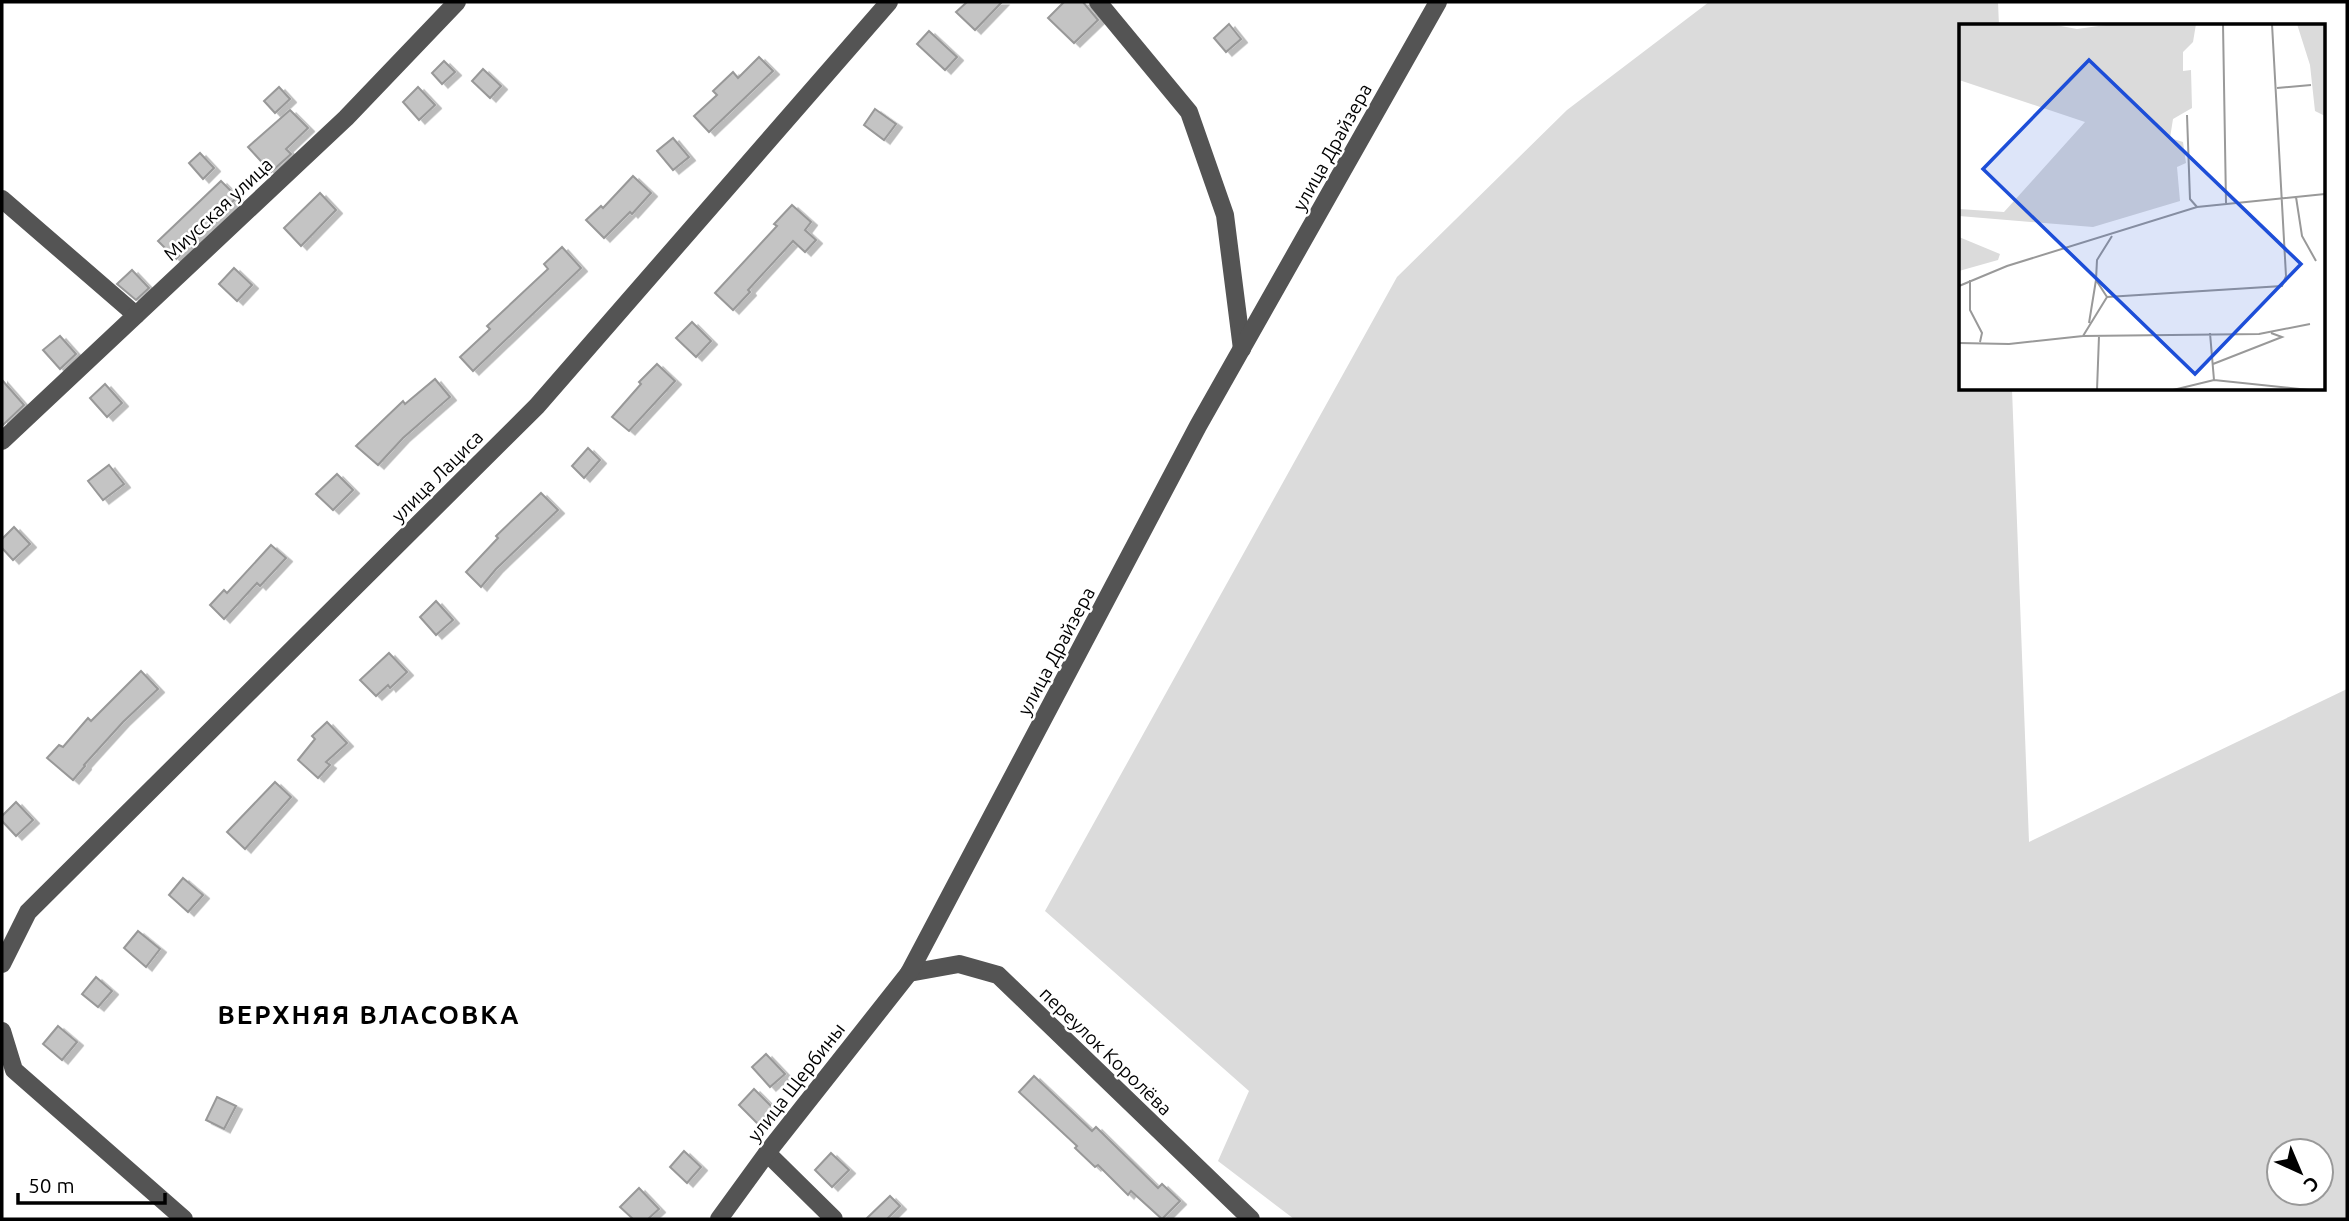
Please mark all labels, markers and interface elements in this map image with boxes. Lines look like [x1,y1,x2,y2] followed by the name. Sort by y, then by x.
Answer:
[1959,24,2324,390] inset map
[1288,79,1376,215] street label: улица Драйзера
[159,153,277,265] street label: Миусская улица
[387,426,487,526] street label: улица Лациса
[1013,583,1099,719] street label: улица Драйзера
[1036,982,1176,1120] street label: переулок Королёва
[218,1000,520,1029] district label: ВЕРХНЯЯ ВЛАСОВКА
[743,1018,849,1146] street label: улица Щербины
[2265,1137,2335,1207] north arrow
[18,1162,164,1206] scale bar
[2300,1172,2324,1196] text: С
[28,1173,75,1197] text: 50 m

